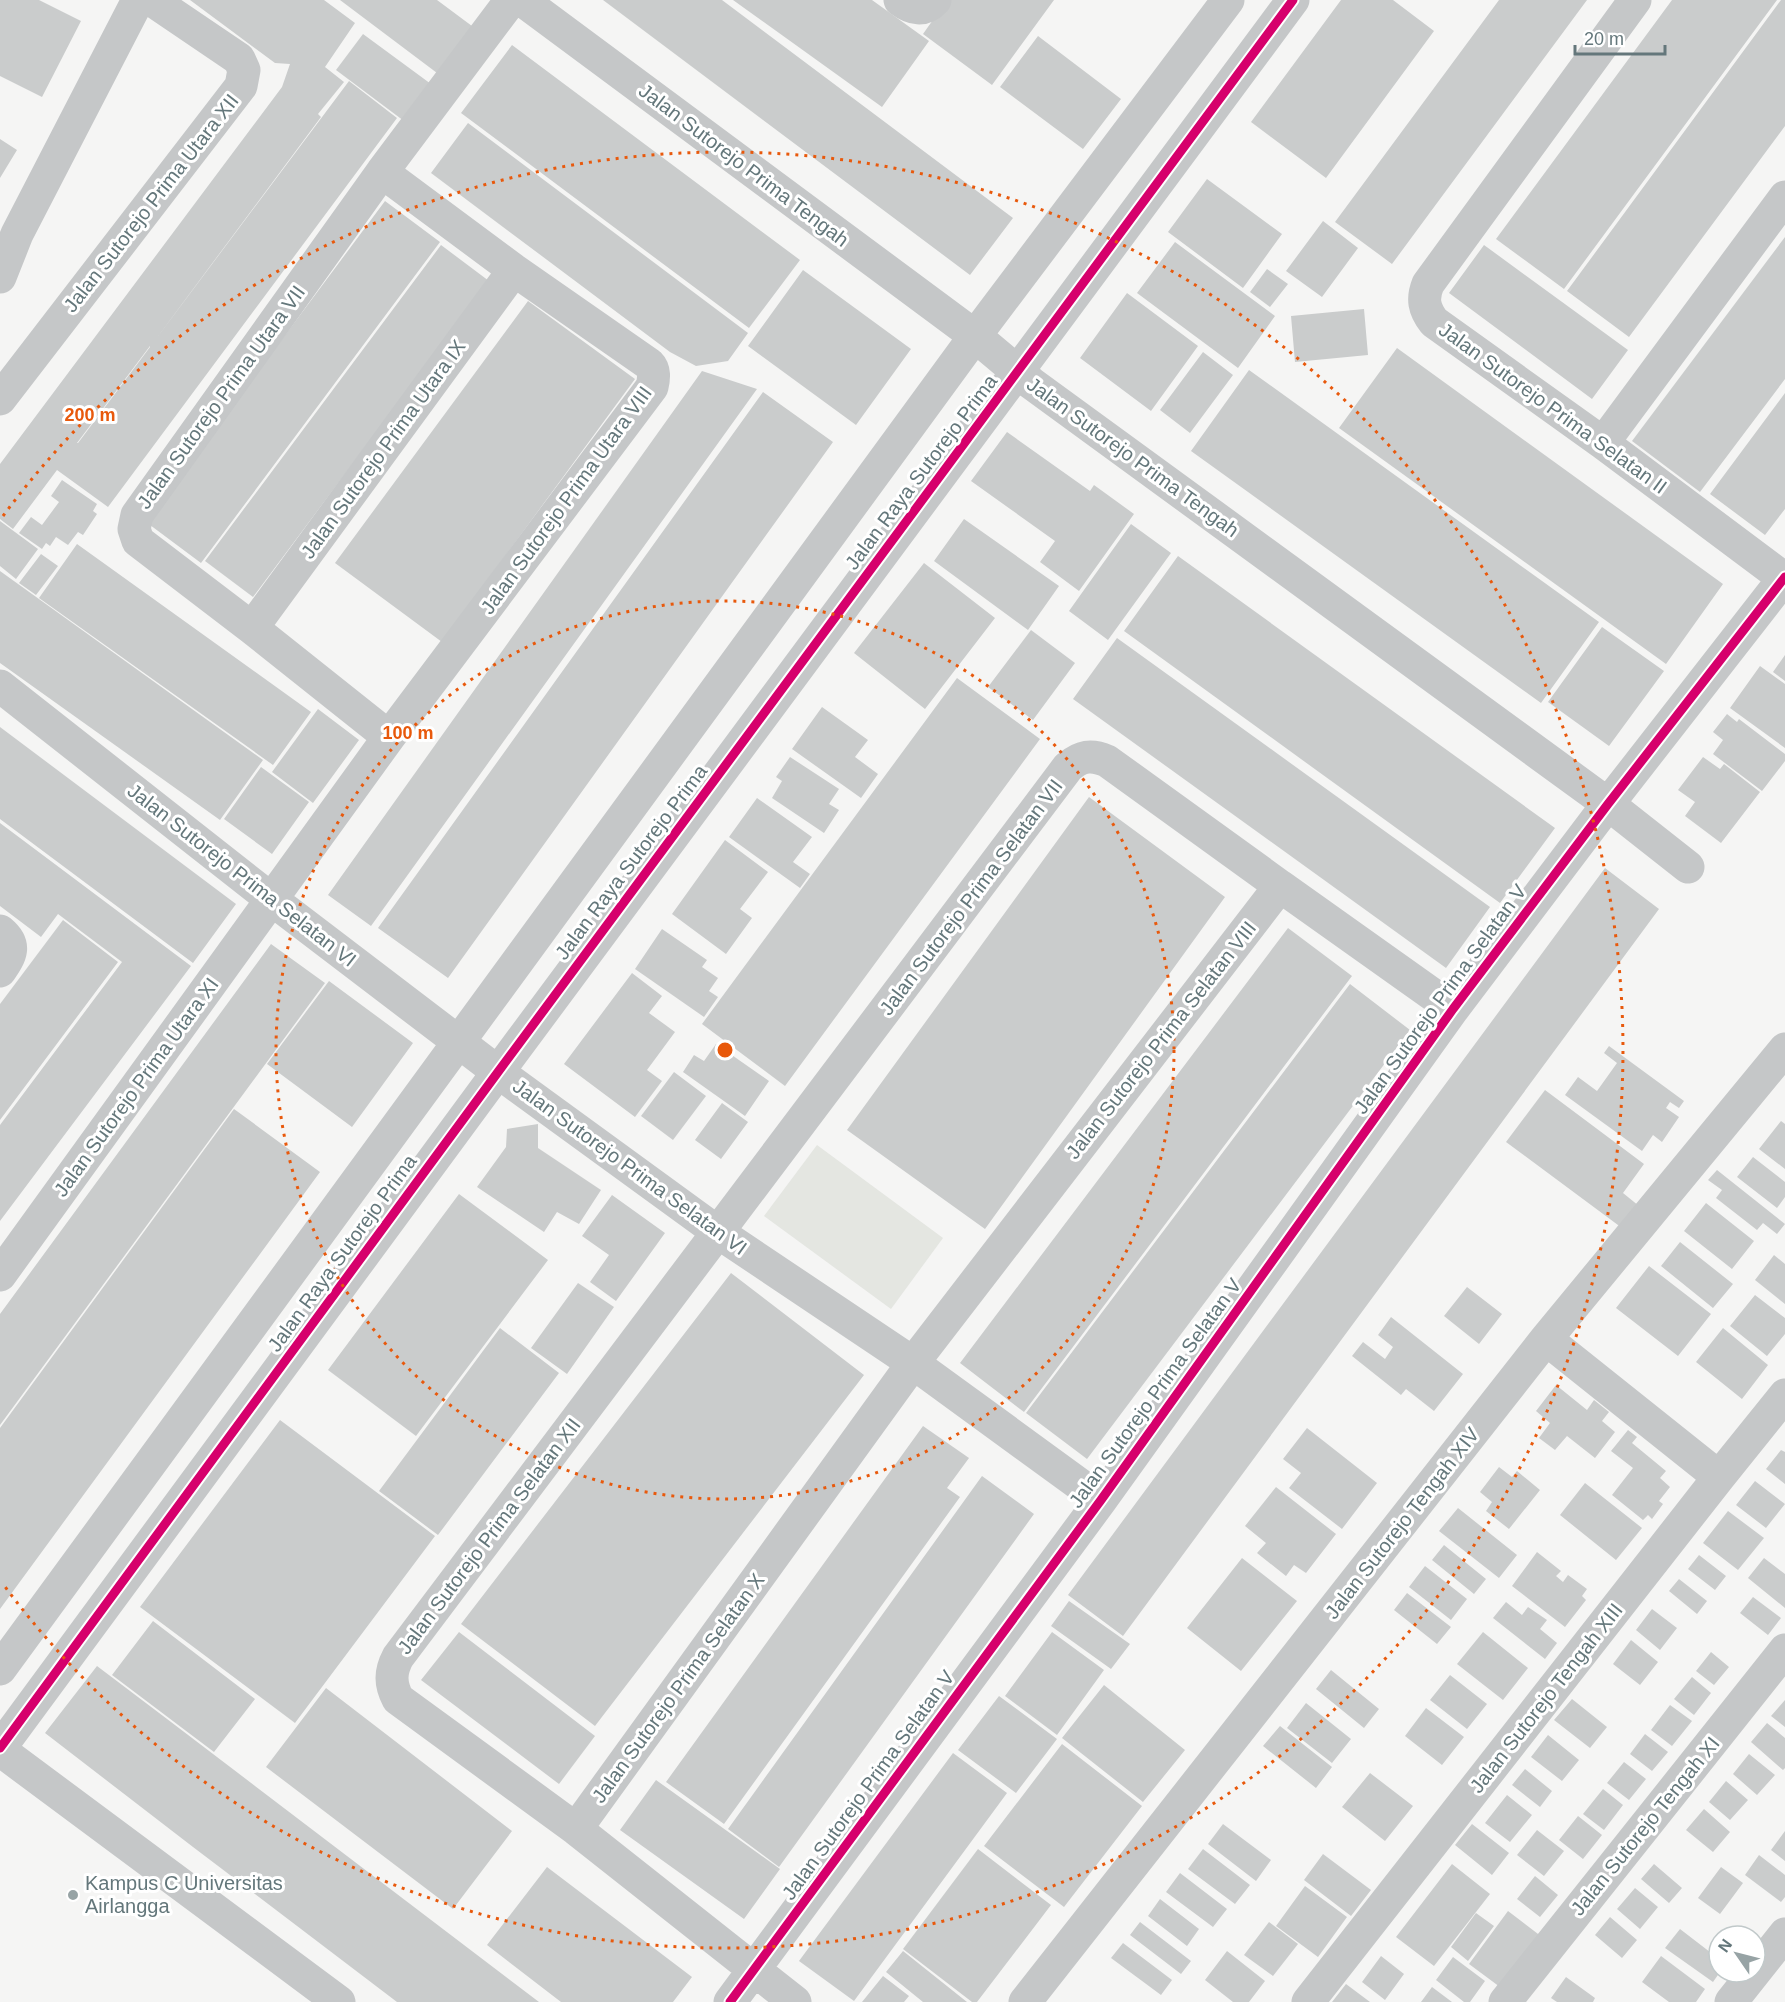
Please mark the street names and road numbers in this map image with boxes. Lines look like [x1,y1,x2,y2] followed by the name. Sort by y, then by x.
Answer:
[635,79,853,251] street label: Jalan Sutorejo Prima Tengah
[59,90,243,316] street label: Jalan Sutorejo Prima Utara XII
[133,281,309,513] street label: Jalan Sutorejo Prima Utara VII
[1435,318,1671,498] street label: Jalan Sutorejo Prima Selatan II
[296,336,470,562] street label: Jalan Sutorejo Prima Utara IX
[841,370,1002,574] street label: Jalan Raya Sutorejo Prima
[1023,373,1243,541] street label: Jalan Sutorejo Prima Tengah
[476,382,656,618] street label: Jalan Sutorejo Prima Utara VIII
[551,760,712,964] street label: Jalan Raya Sutorejo Prima
[875,775,1067,1019] street label: Jalan Sutorejo Prima Selatan VII
[124,779,360,971] street label: Jalan Sutorejo Prima Selatan VI
[1349,880,1531,1118] street label: Jalan Sutorejo Prima Selatan V
[1062,917,1260,1163] street label: Jalan Sutorejo Prima Selatan VIII
[49,974,223,1200] street label: Jalan Sutorejo Prima Utara XI
[509,1075,751,1259] street label: Jalan Sutorejo Prima Selatan VI
[263,1150,421,1356] street label: Jalan Raya Sutorejo Prima
[1064,1274,1246,1512] street label: Jalan Sutorejo Prima Selatan V
[393,1414,585,1658] street label: Jalan Sutorejo Prima Selatan XII
[1321,1423,1484,1623] street label: Jalan Sutorejo Tengah XIV
[587,1569,769,1807] street label: Jalan Sutorejo Prima Selatan X
[1465,1599,1627,1797] street label: Jalan Sutorejo Tengah XIII
[777,1666,959,1904] street label: Jalan Sutorejo Prima Selatan V
[1566,1732,1724,1920] street label: Jalan Sutorejo Tengah XI

